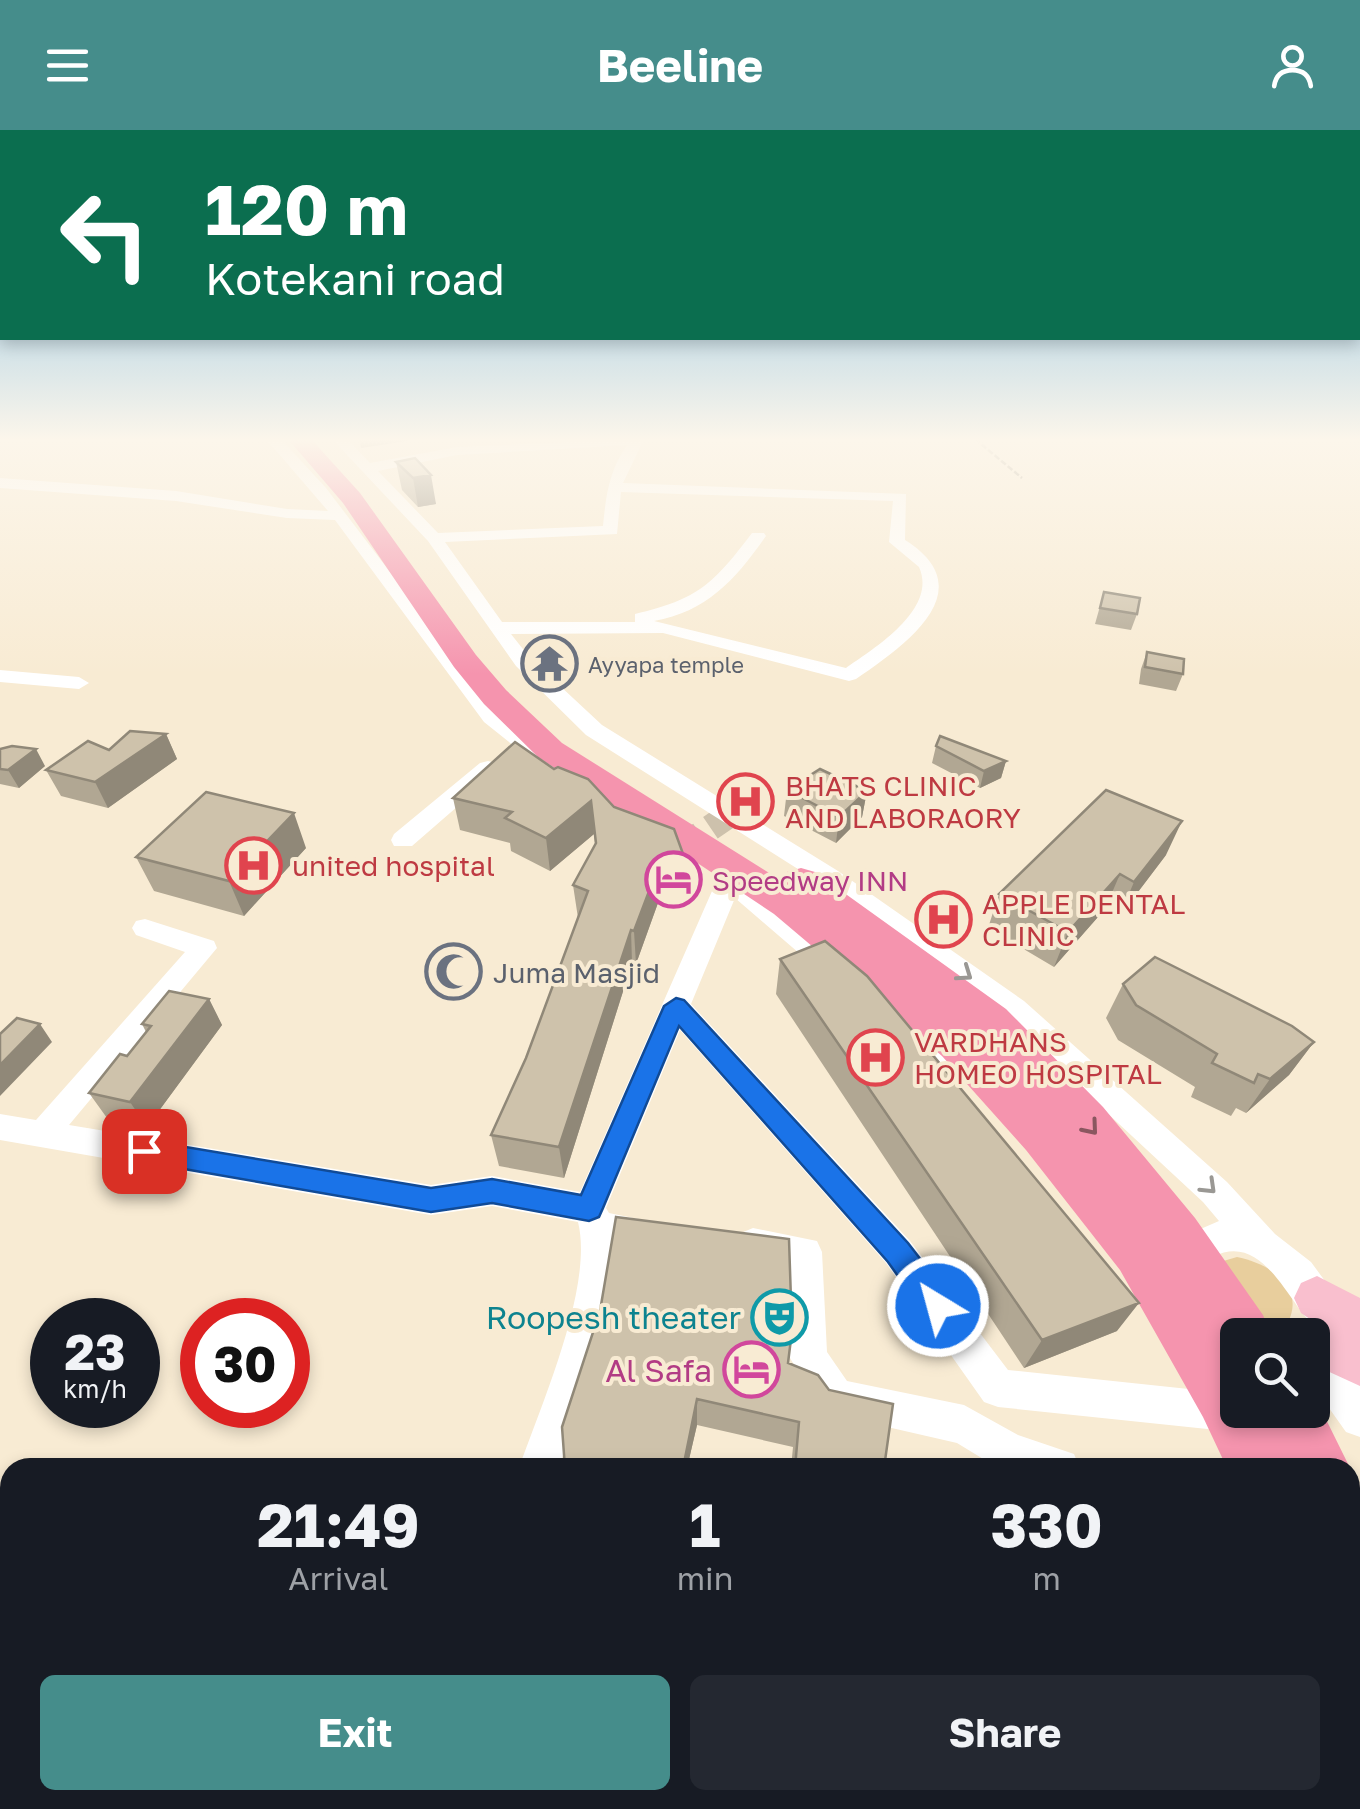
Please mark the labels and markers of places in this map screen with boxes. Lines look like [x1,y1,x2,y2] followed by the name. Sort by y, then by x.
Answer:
[519,634,579,694] temple icon: Ayyapa temple
[588,651,744,678] place label: Ayyapa temple
[785,769,1021,834] place label: BHATS CLINIC AND LABORAORY
[716,771,776,831] hospital icon: BHATS CLINIC AND LABORAORY
[223,835,283,895] hospital icon: united hospital
[292,849,495,882] place label: united hospital
[643,850,703,910] hotel icon: Speedway INN
[712,864,908,897] place label: Speedway INN
[982,887,1185,952] place label: APPLE DENTAL CLINIC
[913,889,973,949] hospital icon: APPLE DENTAL CLINIC
[424,942,484,1002] mosque icon: Juma Masjid
[493,956,660,989] place label: Juma Masjid
[914,1025,1162,1090] place label: VARDHANS HOMEO HOSPITAL
[845,1027,905,1087] hospital icon: VARDHANS HOMEO HOSPITAL
[102,1109,187,1194] pin
[750,1287,810,1347] theatre icon: Roopesh theater
[486,1298,741,1336] place label: Roopesh theater
[721,1340,781,1400] hotel icon: Al Safa
[605,1351,712,1389] place label: Al Safa

